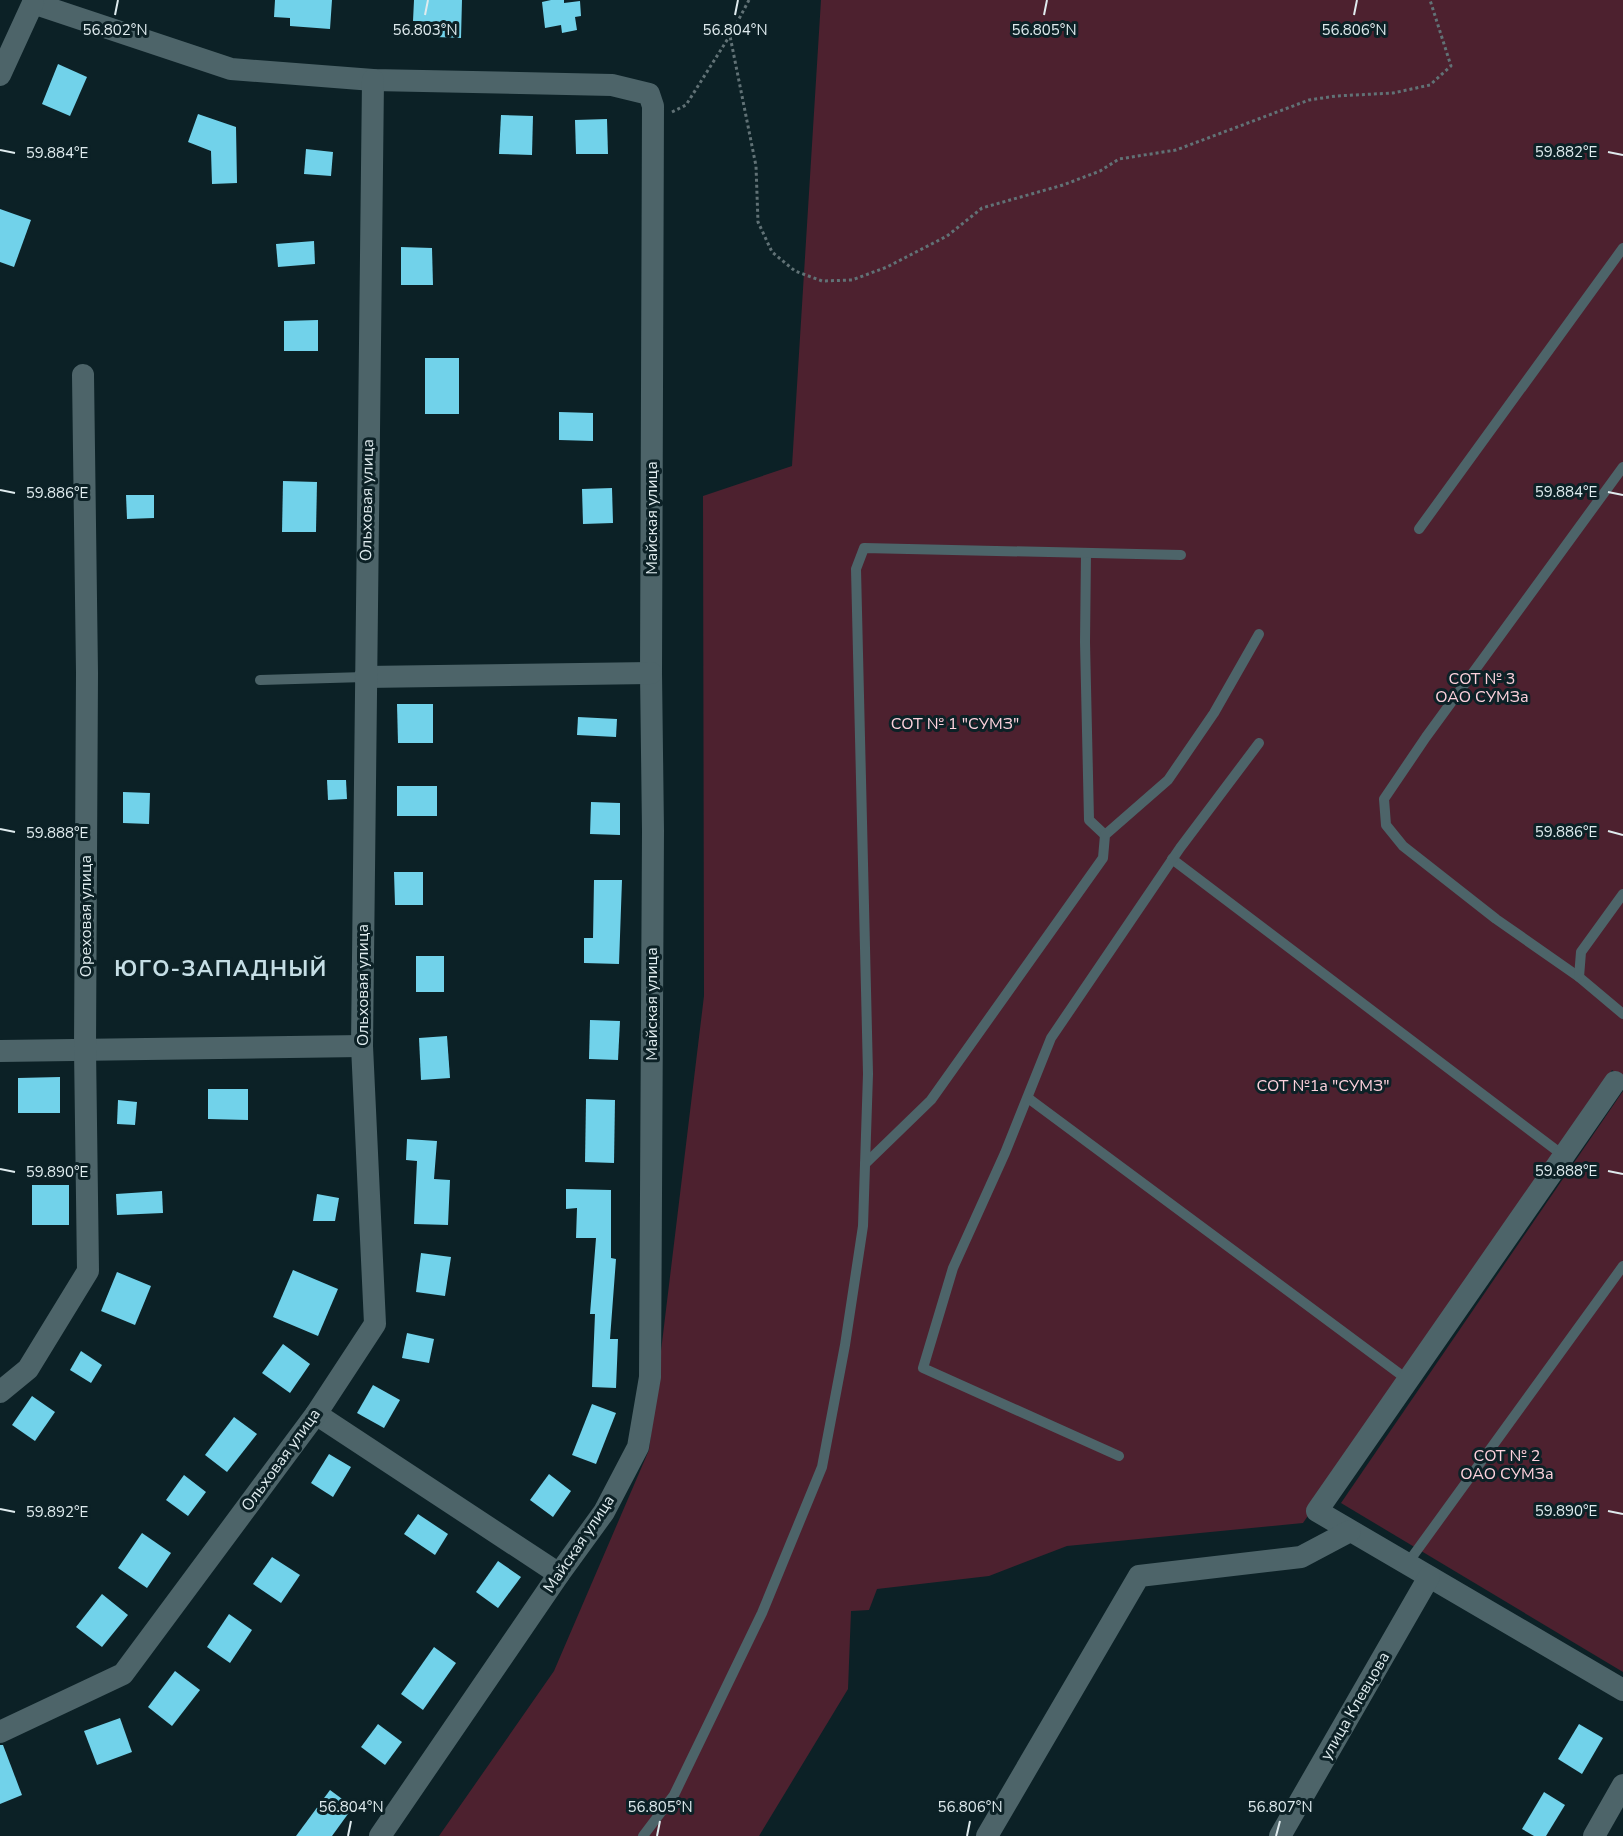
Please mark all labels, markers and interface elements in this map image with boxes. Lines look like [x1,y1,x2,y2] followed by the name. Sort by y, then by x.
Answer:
[82,20,148,40] text: 56.802°N
[392,20,458,40] text: 56.803°N
[702,20,768,40] text: 56.804°N
[1011,20,1077,40] text: 56.805°N
[1321,20,1387,40] text: 56.806°N
[1535,142,1597,162] text: 59.882°E
[26,143,88,163] text: 59.884°E
[355,439,379,561] street label: Ольховая улица
[641,461,663,575] street label: Майская улица
[1535,482,1597,502] text: 59.884°E
[26,483,88,503] text: 59.886°E
[1435,668,1529,708] park label: СОТ № 3 ОАО СУМЗа
[891,713,1019,735] park label: СОТ № 1 "СУМЗ"
[1535,822,1597,842] text: 59.886°E
[26,823,88,843] text: 59.888°E
[75,855,97,977] street label: Ореховая улица
[352,924,374,1046] street label: Ольховая улица
[641,947,663,1061] street label: Майская улица
[114,954,328,984] district label: ЮГО-ЗАПАДНЫЙ
[1257,1075,1390,1097] park label: СОТ №1а "СУМЗ"
[1535,1161,1597,1181] text: 59.888°E
[26,1162,88,1182] text: 59.890°E
[236,1404,326,1516] street label: Ольховая улица
[1460,1445,1554,1485] park label: СОТ № 2 ОАО СУМЗа
[538,1491,620,1597] street label: Майская улица
[1535,1501,1597,1521] text: 59.890°E
[26,1502,88,1522] text: 59.892°E
[1315,1648,1395,1764] street label: улица Клевцова
[318,1797,384,1817] text: 56.804°N
[627,1797,693,1817] text: 56.805°N
[937,1797,1003,1817] text: 56.806°N
[1247,1797,1313,1817] text: 56.807°N

